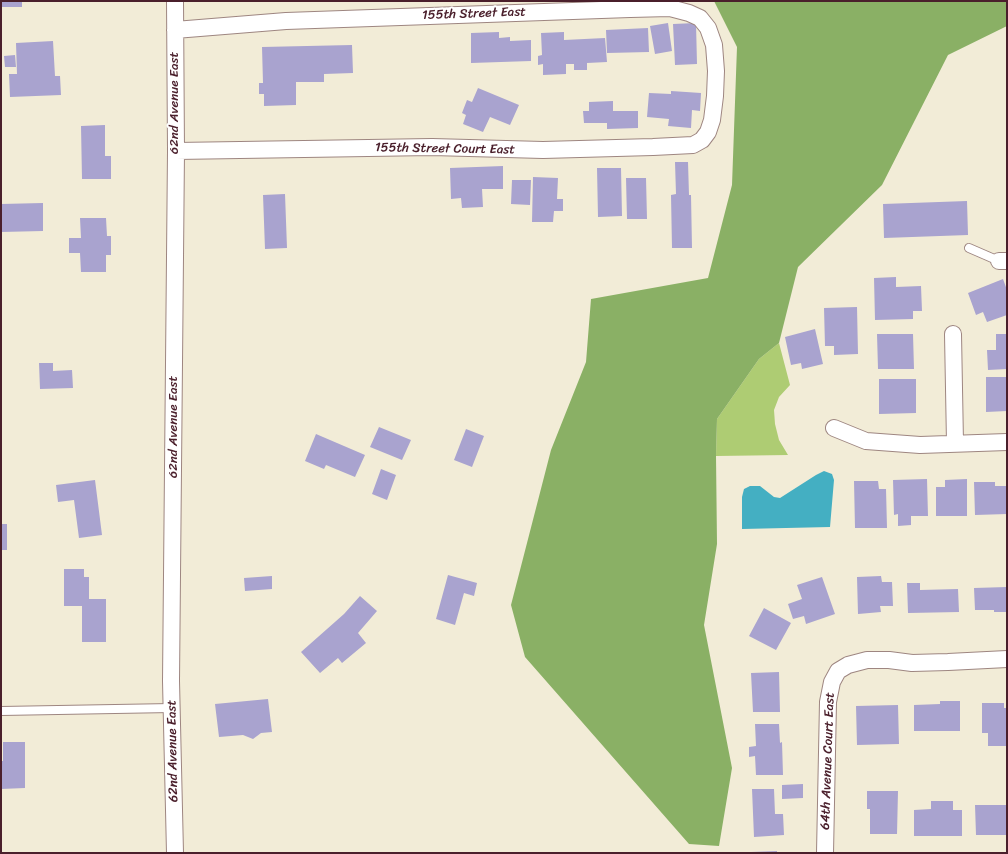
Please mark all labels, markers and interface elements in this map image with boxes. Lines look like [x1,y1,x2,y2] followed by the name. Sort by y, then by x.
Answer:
[422,4,526,24] street label: 155th Street East
[167,52,183,154] street label: 62nd Avenue East
[375,140,515,158] street label: 155th Street Court East
[166,376,182,478] street label: 62nd Avenue East
[818,692,838,830] street label: 64th Avenue Court East
[164,700,182,802] street label: 62nd Avenue East

